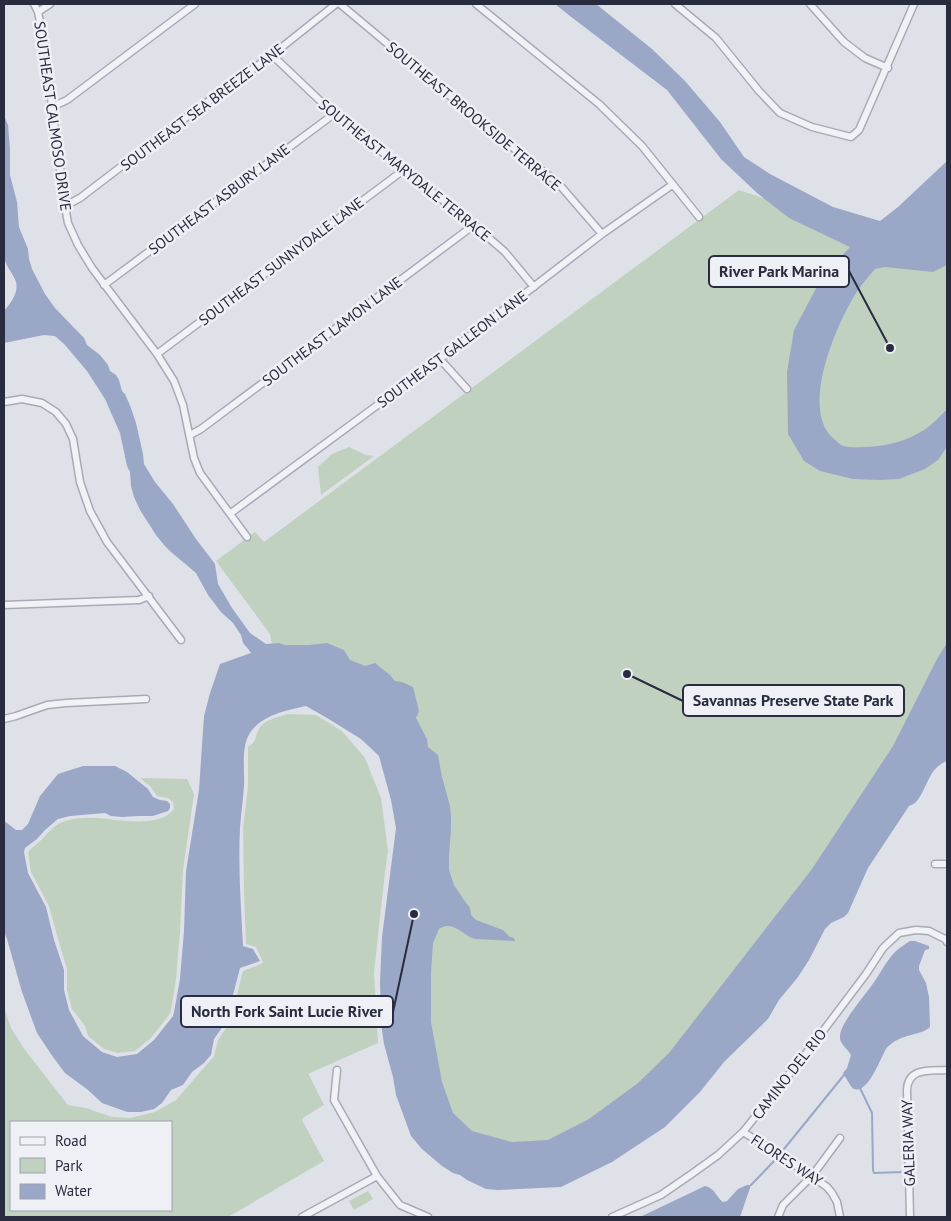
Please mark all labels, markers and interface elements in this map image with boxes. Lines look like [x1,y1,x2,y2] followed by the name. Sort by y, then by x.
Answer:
[30,20,76,212] street label: SOUTHEAST CALMOSO DRIVE
[383,37,565,195] street label: SOUTHEAST BROOKSIDE TERRACE
[116,39,288,175] street label: SOUTHEAST SEA BREEZE LANE
[315,95,495,245] street label: SOUTHEAST MARYDALE TERRACE
[144,140,294,258] street label: SOUTHEAST ASBURY LANE
[195,193,367,329] street label: SOUTHEAST SUNNYDALE LANE
[709,256,849,287] callout: River Park Marina
[719,261,839,281] text: River Park Marina
[258,272,406,390] street label: SOUTHEAST LAMON LANE
[373,286,531,412] street label: SOUTHEAST GALLEON LANE
[683,685,904,716] callout: Savannas Preserve State Park
[693,690,893,710] text: Savannas Preserve State Park
[181,996,393,1027] callout: North Fork Saint Lucie River
[191,1001,383,1021] text: North Fork Saint Lucie River
[748,1025,830,1123] street label: CAMINO DEL RIO
[897,1099,919,1187] street label: GALERIA WAY
[10,1121,172,1211] legend
[748,1130,827,1191] street label: FLORES WAY
[55,1131,87,1150] text: Road
[55,1156,83,1175] text: Park
[55,1181,92,1200] text: Water

